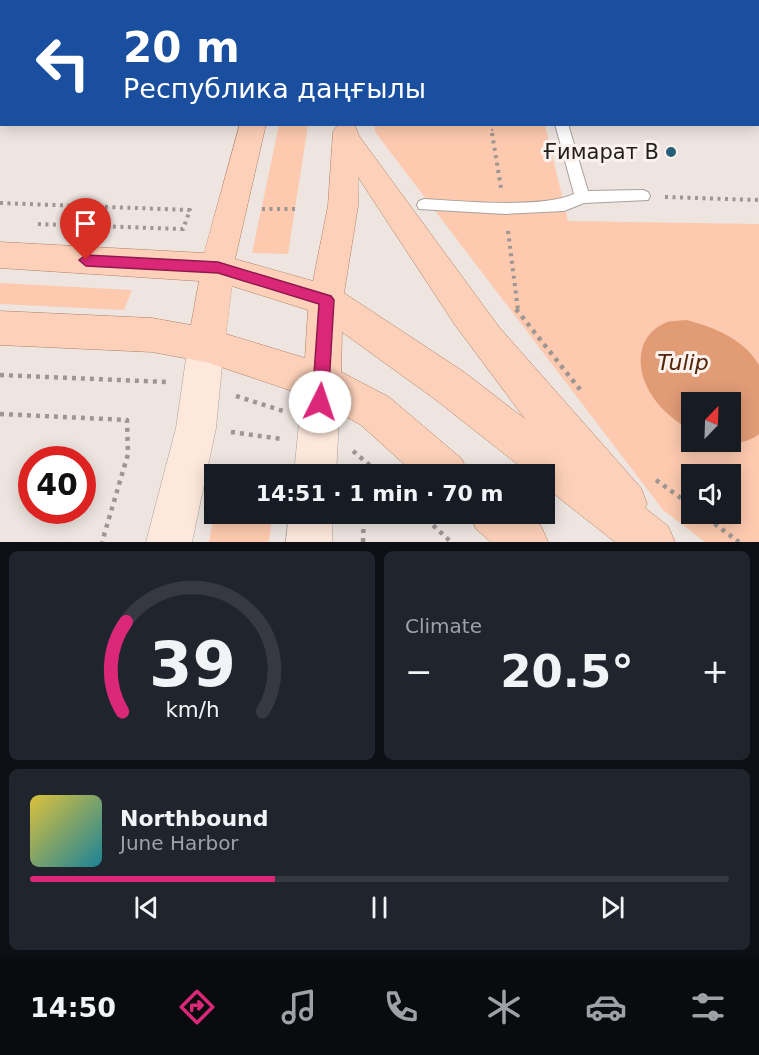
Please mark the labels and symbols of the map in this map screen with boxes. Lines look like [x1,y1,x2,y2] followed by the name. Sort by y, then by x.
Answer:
[543,140,659,164] place label: Ғимарат В
[664,145,678,159] marker: Ғимарат В
[60,198,111,260] pin
[657,350,709,375] water label: Tulip
[288,370,352,434] position arrow
[681,392,741,452] north arrow
[18,446,96,524] speed limit sign: 40

